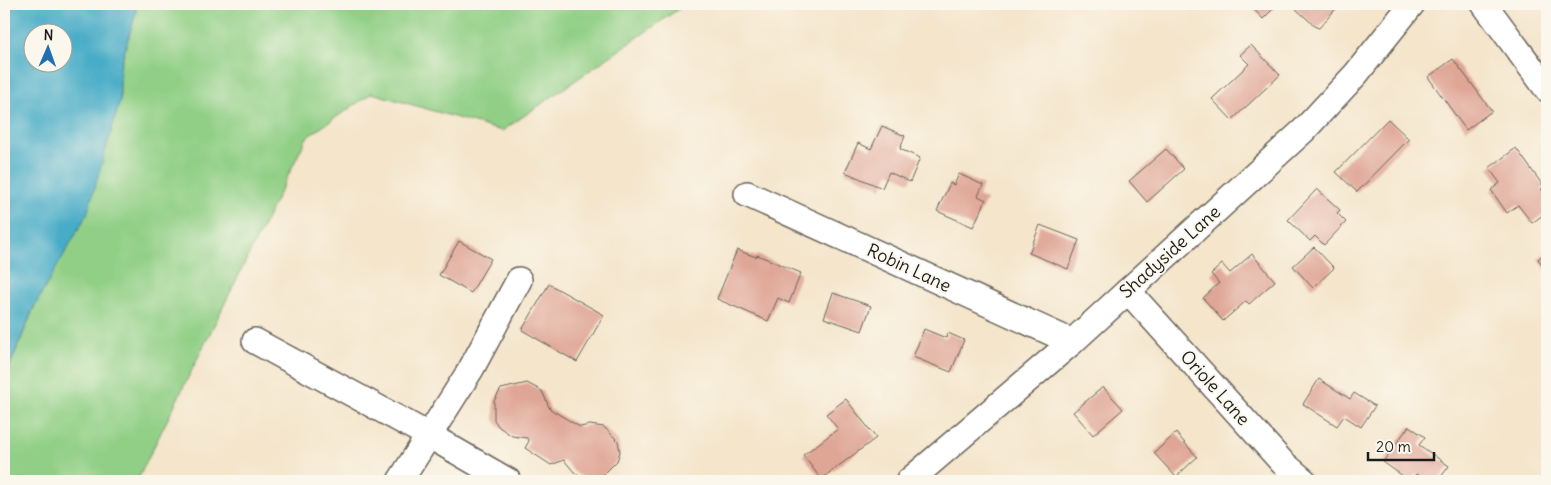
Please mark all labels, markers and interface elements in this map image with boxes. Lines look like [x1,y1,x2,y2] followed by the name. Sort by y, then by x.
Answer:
[22,22,72,72] north arrow
[43,26,54,44] text: N
[1114,200,1225,303] street label: Shadyside Lane
[863,238,955,297] street label: Robin Lane
[1176,345,1255,430] street label: Oriole Lane
[1368,430,1435,462] scale bar
[1376,437,1411,456] text: 20 m

